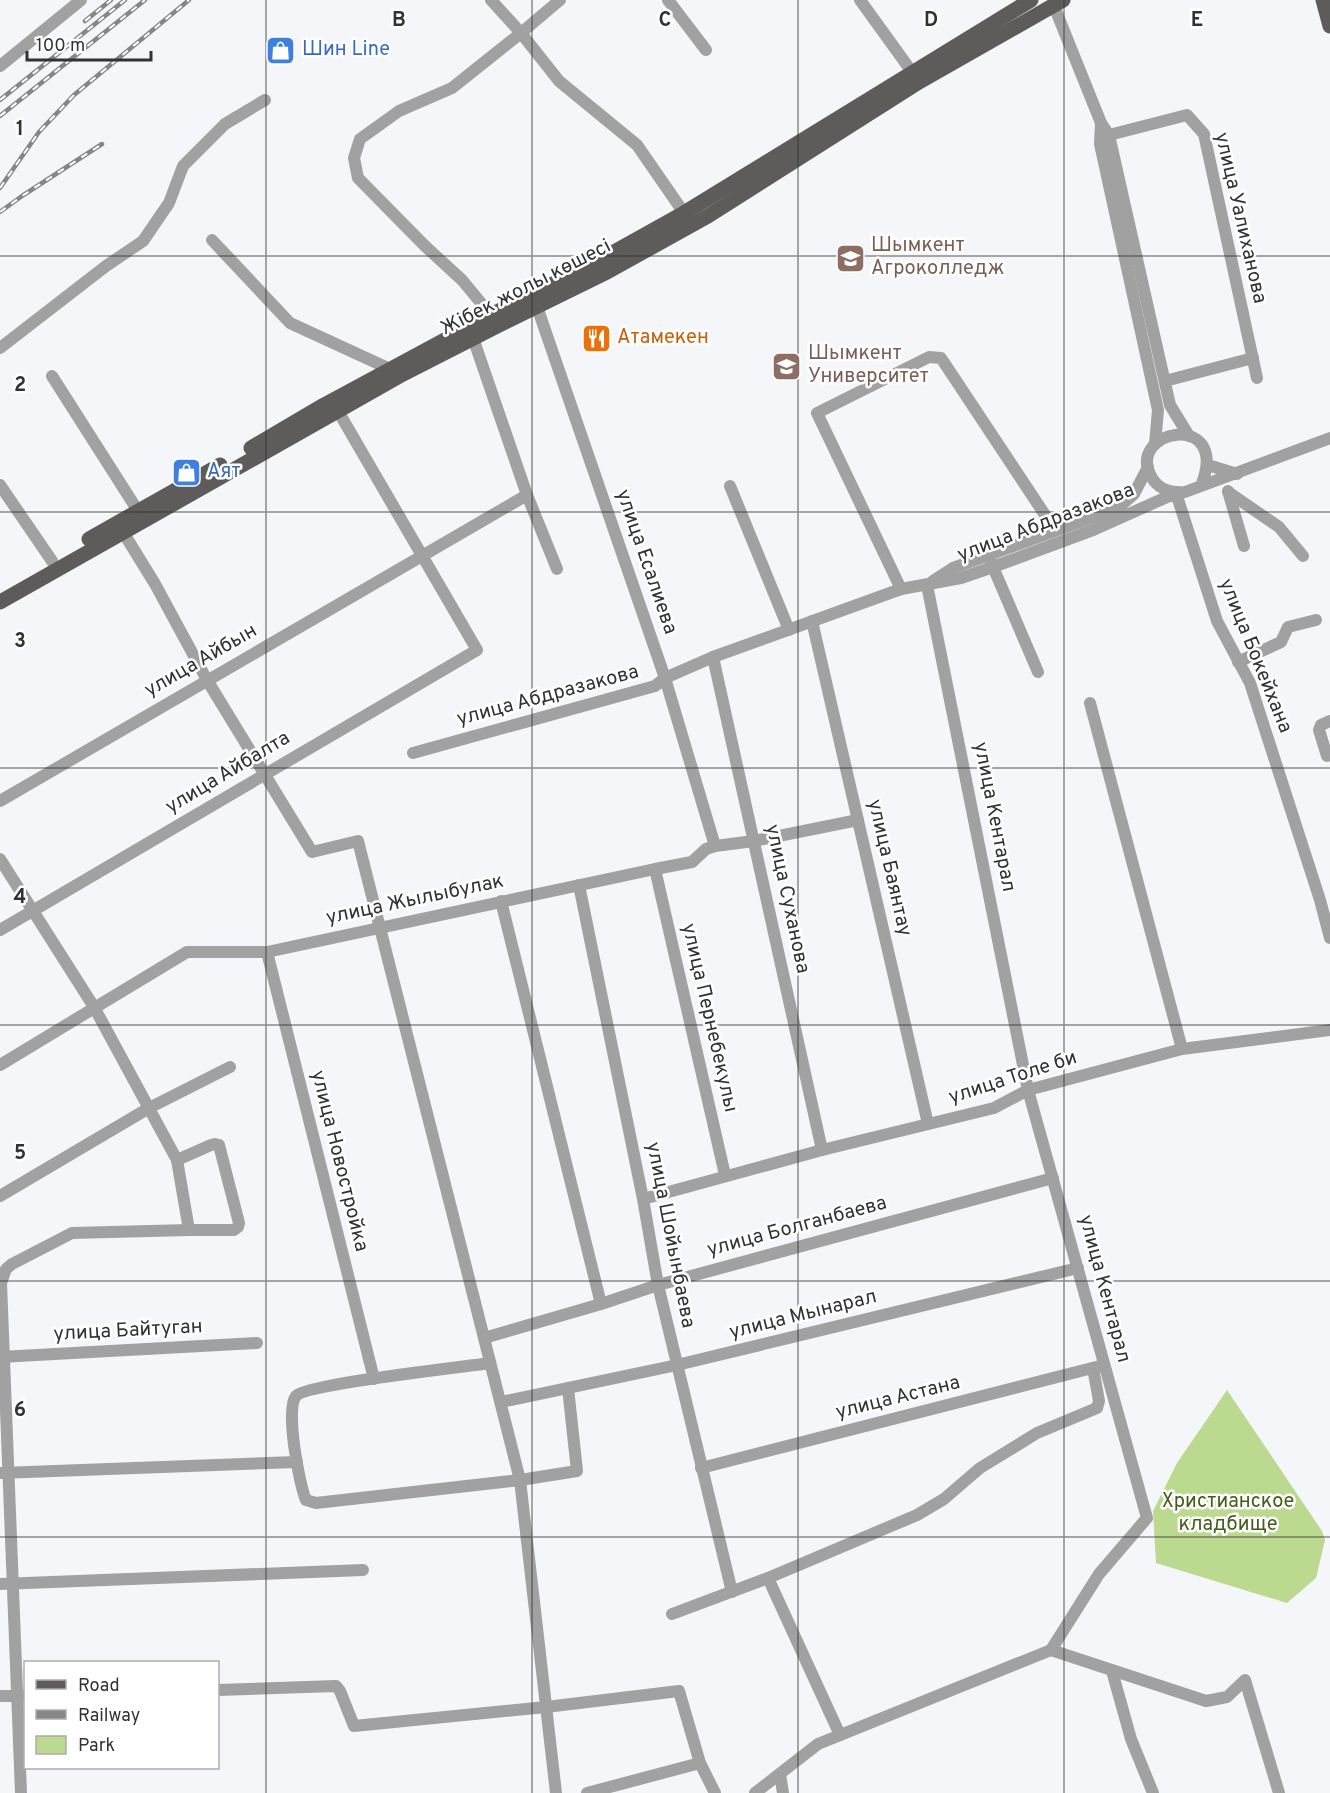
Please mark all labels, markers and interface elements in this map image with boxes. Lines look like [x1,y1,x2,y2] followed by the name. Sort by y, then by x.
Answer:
[392,8,406,34] text: B
[659,8,671,34] text: C
[924,8,938,34] text: D
[1191,8,1203,34] text: E
[27,24,152,62] scale bar
[265,34,297,66] shop icon: Шин Line
[36,35,85,58] text: 100 m
[302,37,390,63] place label: Шин Line
[16,117,24,143] text: 1
[1208,130,1272,306] street label: улица Уалиханова
[871,233,1004,282] place label: Шымкент Агроколледж
[436,234,616,342] street label: Жібек жолы көшесі
[834,242,866,274] school or university icon: Шымкент Агроколледж
[580,322,612,354] restaurant icon: Атамекен
[617,325,709,351] place label: Атамекен
[808,341,929,390] place label: Шымкент Университет
[771,350,803,382] school or university icon: Шымкент Университет
[14,373,26,399] text: 2
[170,456,202,488] shop icon: Аят
[207,459,241,485] place label: Аят
[954,477,1138,569] street label: улица Абдразакова
[609,486,683,638] street label: улица Есалиева
[1212,575,1298,737] street label: улица Бокейхана
[140,618,262,704] street label: улица Айбын
[14,629,26,655] text: 3
[454,659,642,733] street label: улица Абдразакова
[161,726,295,820] street label: улица Айбалта
[967,740,1021,894] street label: улица Кентарал
[861,797,917,939] street label: улица Баянтау
[758,822,816,976] street label: улица Суханова
[324,868,506,932] street label: улица Жылыбулак
[14,885,26,911] text: 4
[675,921,743,1115] street label: улица Пернебекулы
[946,1045,1080,1111] street label: улица Толе би
[304,1068,374,1254] street label: улица Новостройка
[639,1140,701,1330] street label: улица Шойынбаева
[14,1141,26,1167] text: 5
[704,1190,890,1264] street label: улица Болганбаева
[1072,1212,1136,1366] street label: улица Кентарал
[727,1284,879,1346] street label: улица Мынарал
[53,1314,203,1348] street label: улица Байтуган
[833,1370,963,1426] street label: улица Астана
[14,1398,26,1424] text: 6
[1162,1489,1294,1538] park label: Христианское кладбище
[24,1661,219,1769] legend
[78,1675,120,1698] text: Road
[78,1705,140,1728] text: Railway
[78,1735,115,1758] text: Park

